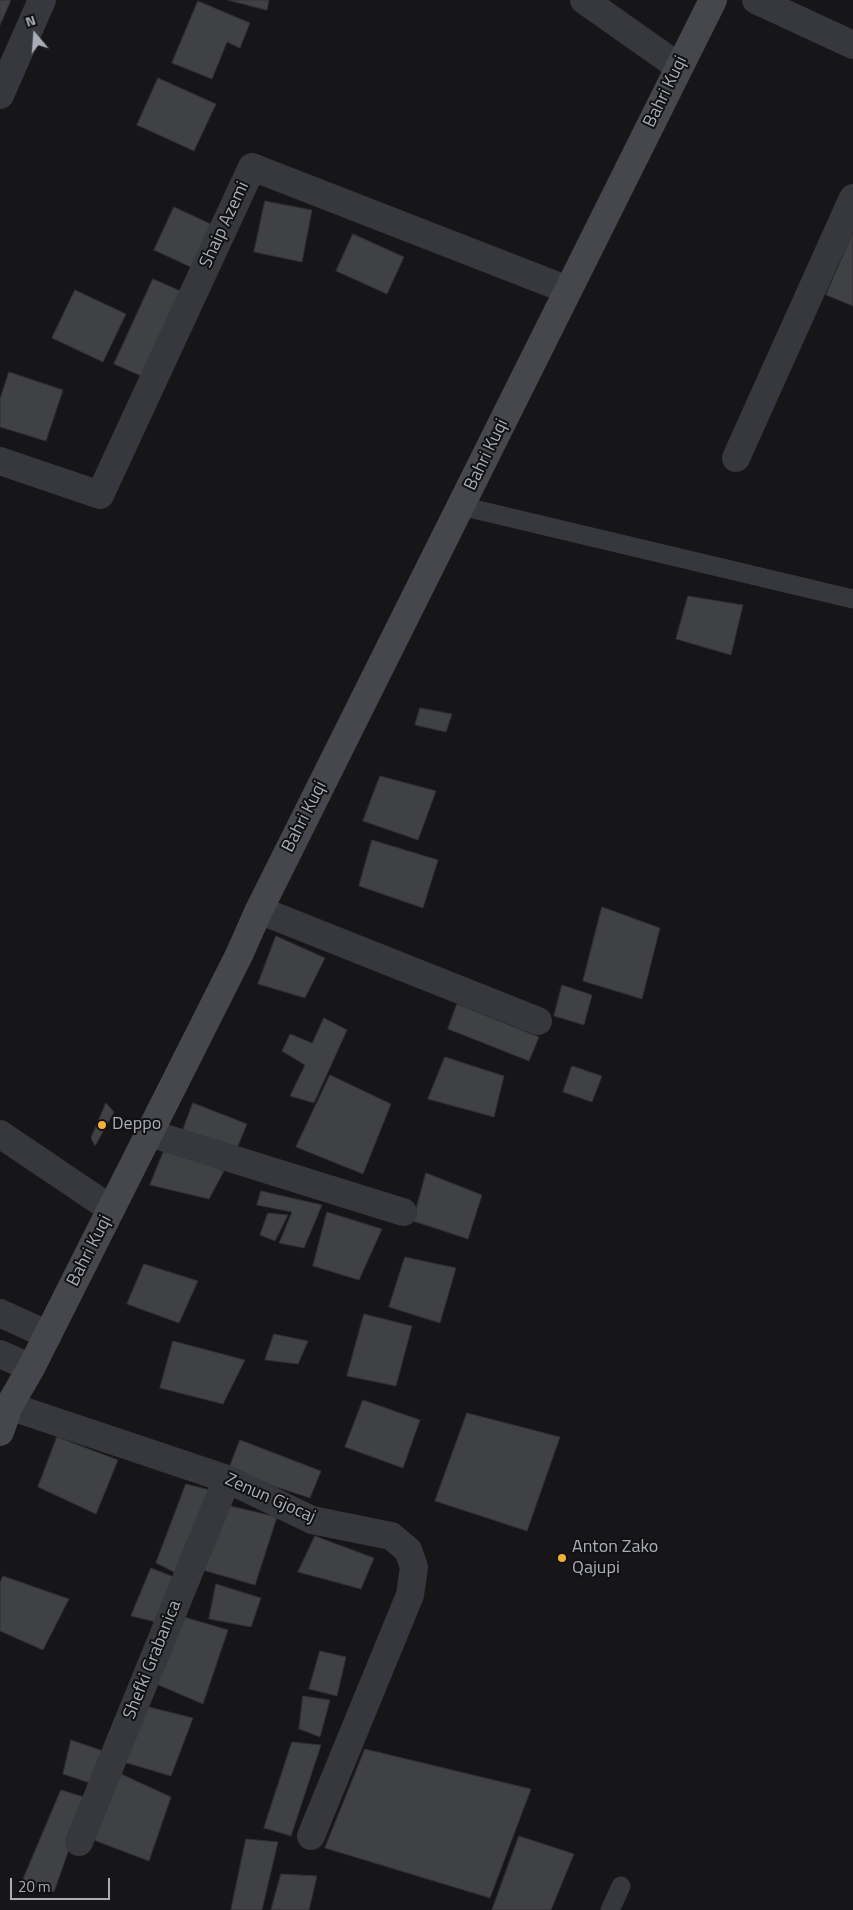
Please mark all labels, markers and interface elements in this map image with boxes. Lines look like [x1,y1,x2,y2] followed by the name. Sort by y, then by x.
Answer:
[22,9,38,32] text: N
[10,10,60,60] north arrow
[639,53,693,131] street label: Bahri Kuqi
[196,178,254,272] street label: Shaip Azemi
[460,416,514,494] street label: Bahri Kuqi
[278,778,332,856] street label: Bahri Kuqi
[112,1114,161,1136] place label: Deppo
[96,1119,108,1131] marker: Deppo
[63,1212,117,1290] street label: Bahri Kuqi
[221,1469,319,1529] street label: Zenun Gjocaj
[572,1537,658,1580] place label: Anton Zako Qajupi
[556,1552,568,1564] marker: Anton Zako Qajupi
[119,1597,187,1723] street label: Shefki Grabanica
[12,1868,112,1900] scale bar
[18,1875,51,1898] text: 20 m

